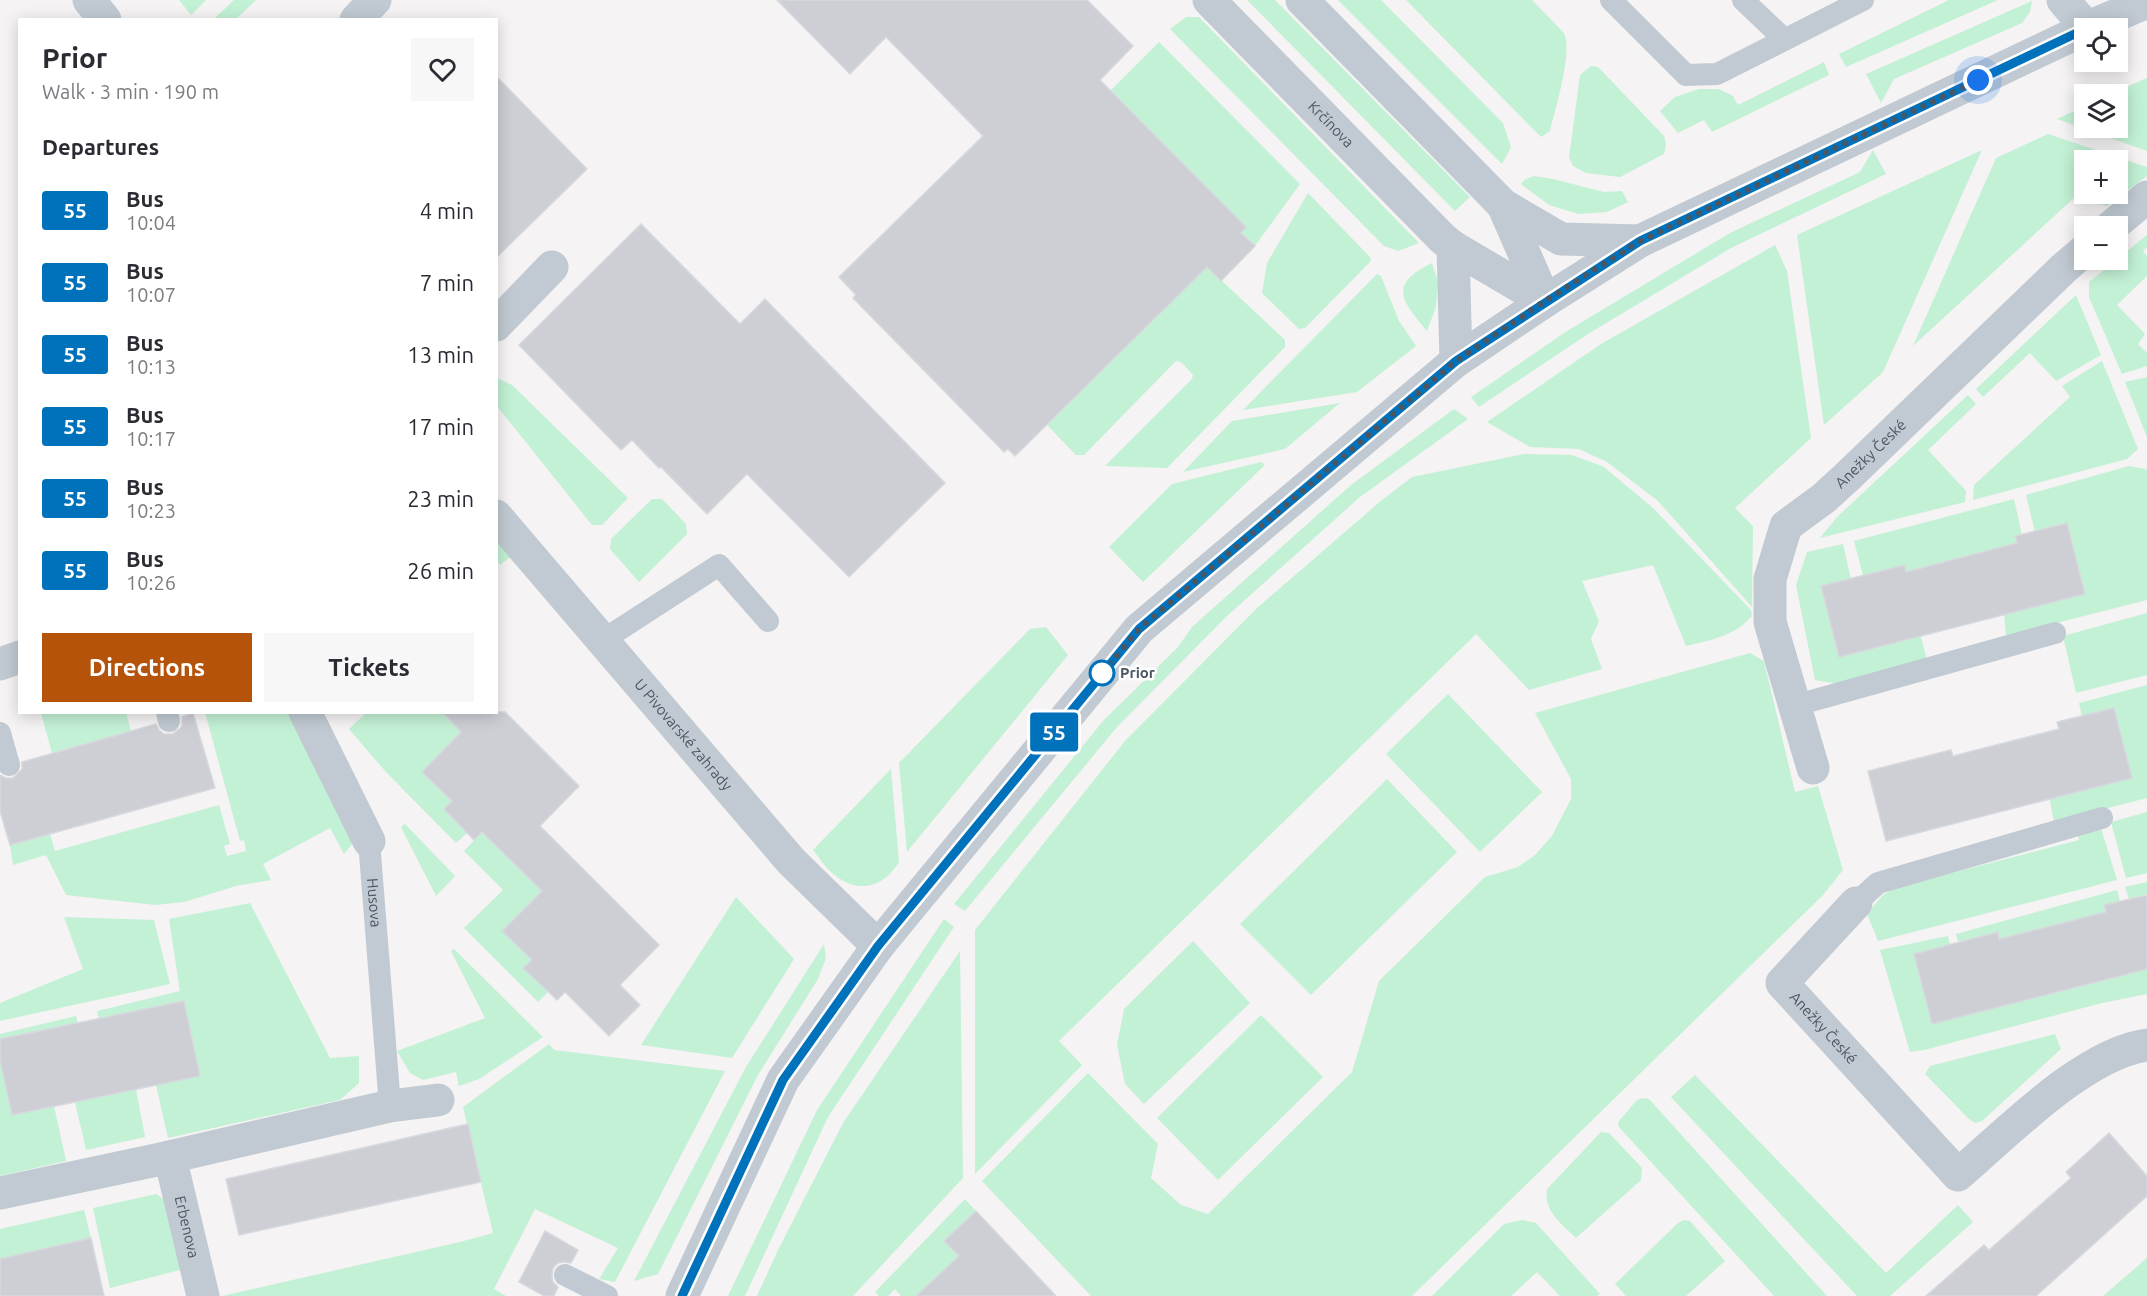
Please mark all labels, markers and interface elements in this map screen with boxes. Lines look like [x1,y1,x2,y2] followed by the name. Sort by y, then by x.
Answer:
[2074,18,2128,270] map controls
[2074,18,2128,72] button: locate
[411,38,474,101] button: heart
[42,42,107,73] text: Prior
[1963,65,1993,95] your location
[42,80,219,103] text: Walk · 3 min · 190 m
[2074,84,2128,138] button: layers
[1305,97,1357,151] street label: Krčínova
[42,134,159,159] text: Departures
[2074,150,2128,204] button: +
[126,186,164,211] text: Bus
[63,198,87,222] text: 55
[420,198,474,223] text: 4 min
[126,211,176,234] text: 10:04
[2074,216,2128,270] button: −
[126,258,164,283] text: Bus
[63,270,87,294] text: 55
[420,270,474,295] text: 7 min
[126,283,176,306] text: 10:07
[126,330,164,355] text: Bus
[63,342,87,366] text: 55
[407,342,474,367] text: 13 min
[126,355,176,378] text: 10:13
[126,402,164,427] text: Bus
[63,414,87,438] text: 55
[407,414,474,439] text: 17 min
[1832,416,1909,491] street label: Anežky České
[126,427,176,450] text: 10:17
[126,474,164,499] text: Bus
[63,486,87,510] text: 55
[407,486,474,511] text: 23 min
[126,499,176,522] text: 10:23
[126,546,164,571] text: Bus
[63,558,87,582] text: 55
[407,558,474,583] text: 26 min
[126,571,176,594] text: 10:26
[42,633,252,702] button: Directions
[264,633,474,702] button: Tickets
[1089,660,1115,686] marker: Prior
[1120,664,1156,681] place label: Prior
[631,675,736,794] street label: U Pivovarské zahrady
[1027,712,1081,752] line badge: 55
[1042,720,1066,744] text: 55
[364,878,385,928] street label: Husova
[1786,988,1861,1067] street label: Anežky České
[172,1194,203,1260] street label: Erbenova

